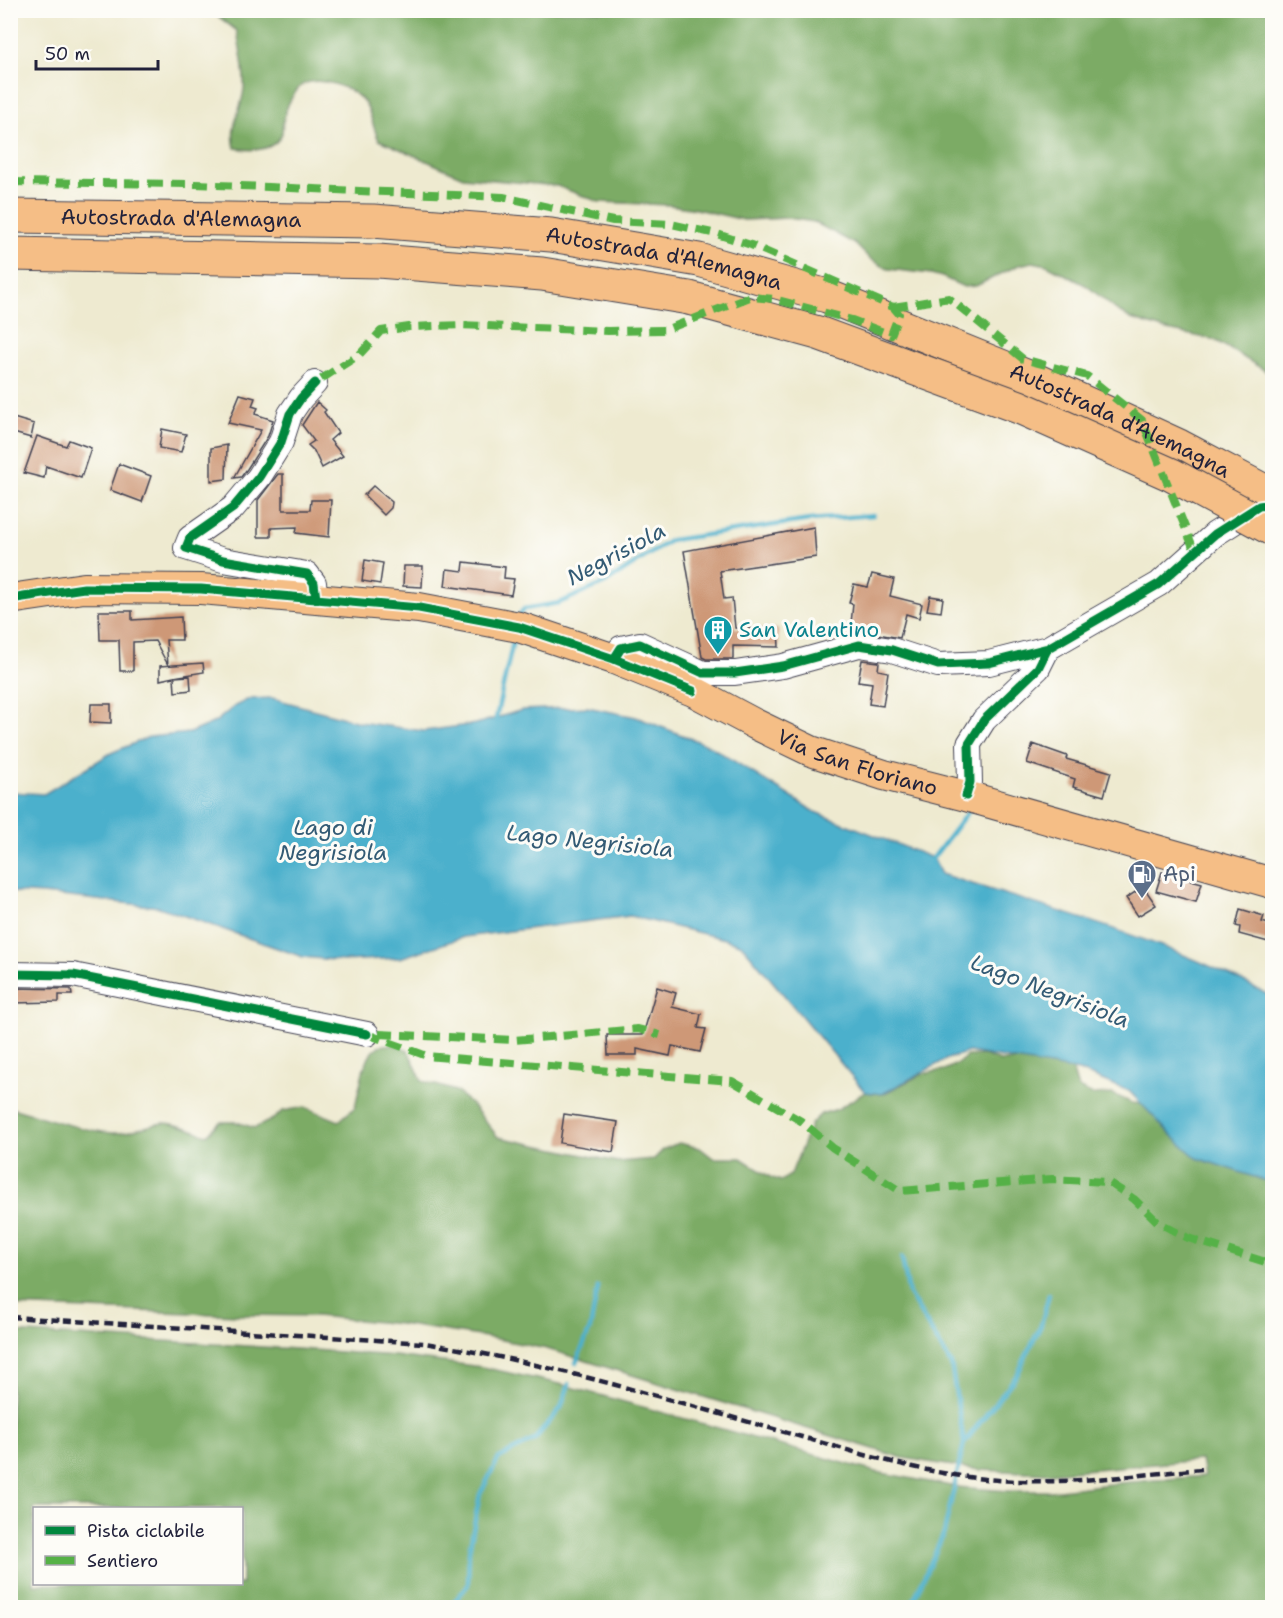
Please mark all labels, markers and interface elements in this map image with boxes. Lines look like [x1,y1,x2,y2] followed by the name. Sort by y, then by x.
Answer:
[36,33,158,71] scale bar
[45,42,90,66] text: 50 m
[60,203,302,234] street label: Autostrada d'Alemagna
[544,220,785,297] street label: Autostrada d'Alemagna
[1005,357,1235,485] street label: Autostrada d'Alemagna
[561,516,671,592] water label: Negrisiola
[702,614,734,656] building icon: San Valentino
[739,616,879,644] place label: San Valentino
[772,723,941,802] street label: Via San Floriano
[279,813,387,867] water label: Lago di Negrisiola
[505,818,675,864] water label: Lago Negrisiola
[1126,858,1158,900] fuel station icon: Api
[1163,860,1196,888] place label: Api
[967,947,1133,1035] water label: Lago Negrisiola
[33,1507,243,1585] legend
[87,1519,205,1543] text: Pista ciclabile
[87,1549,158,1573] text: Sentiero

